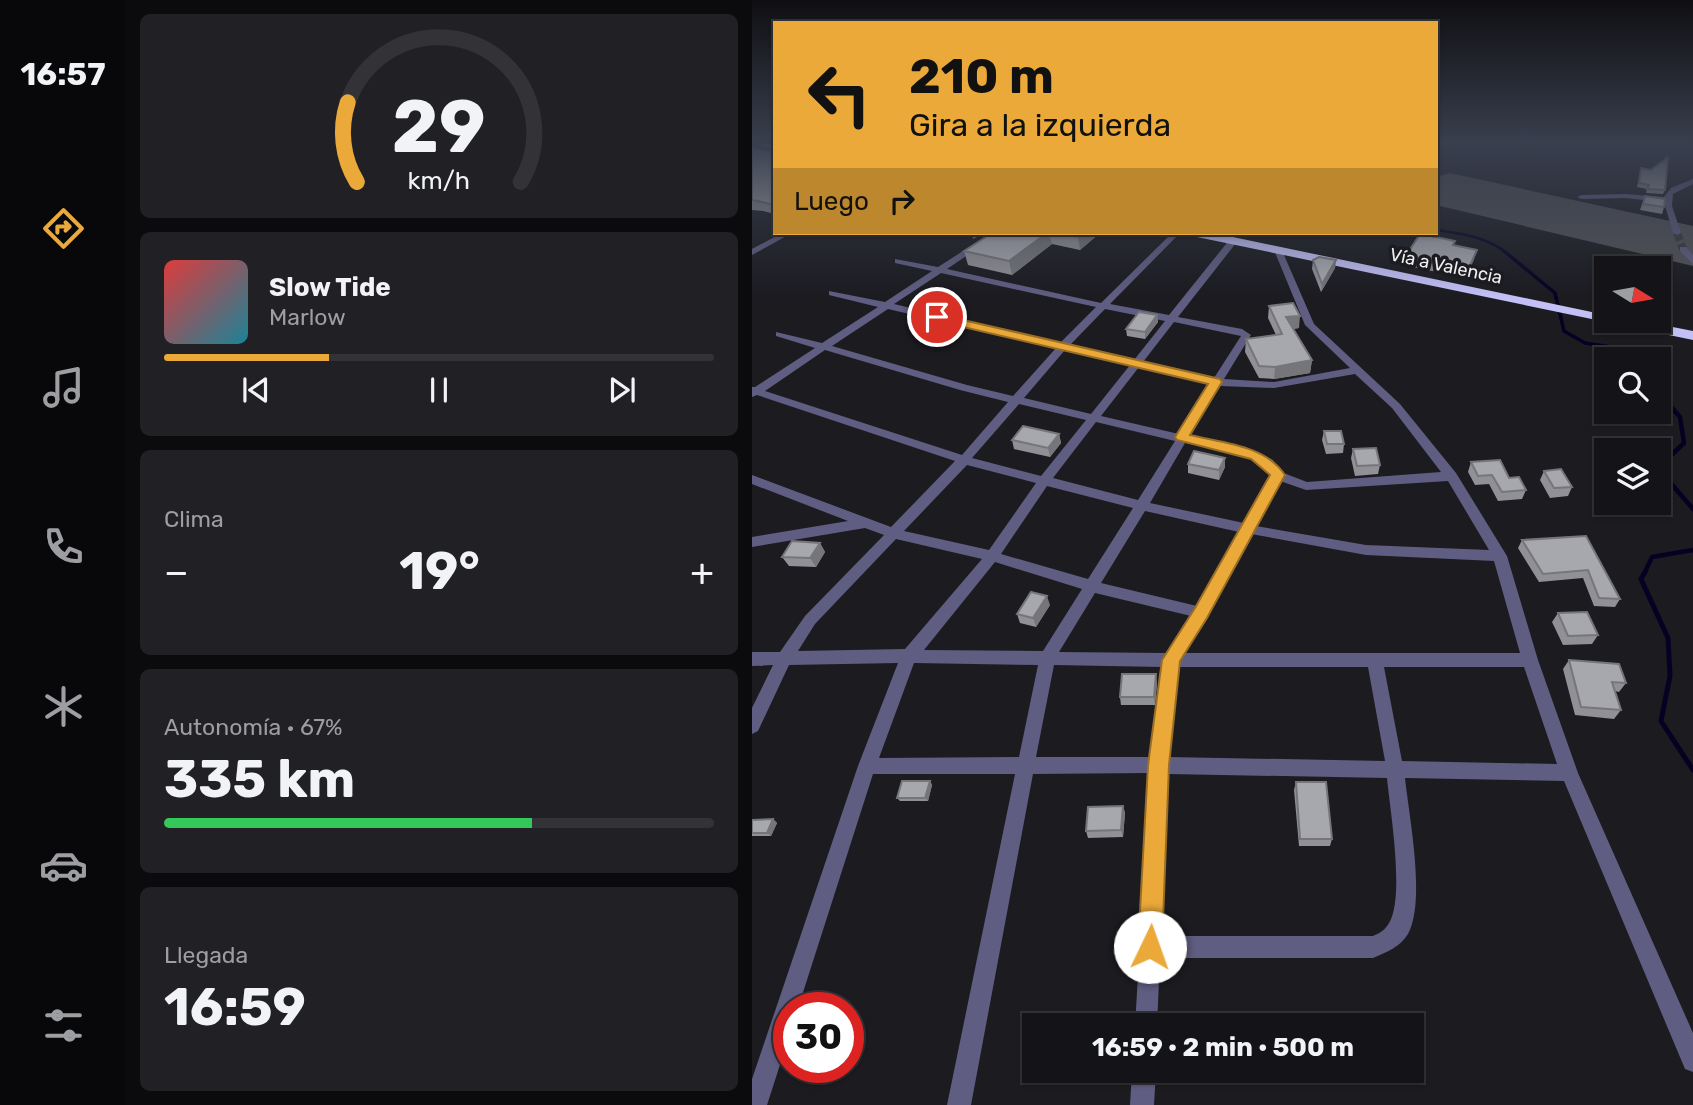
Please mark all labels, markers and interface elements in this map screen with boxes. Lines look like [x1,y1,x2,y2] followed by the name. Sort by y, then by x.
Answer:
[909,47,1054,105] text: 210 m
[794,49,885,140] icon: left
[20,55,106,93] text: 16:57
[392,84,486,170] text: 29
[909,106,1171,144] text: Gira a la izquierda
[408,166,470,195] text: km/h
[883,182,921,220] icon: right
[794,186,869,217] text: Luego
[39,204,88,253] icon: directions
[1388,243,1504,289] street label: Vía a Valencia
[1594,256,1671,332] north arrow
[1594,256,1671,515] map controls
[269,272,391,303] text: Slow Tide
[907,287,967,347] pin
[918,298,956,336] icon: arrive
[269,303,346,331] text: Marlow
[1594,347,1671,424] button: search
[39,363,88,412] icon: music
[237,371,275,409] icon: previous
[420,371,458,409] icon: pause
[603,371,641,409] icon: next
[1594,438,1671,515] button: layers
[164,505,224,533] text: Clima
[39,522,88,571] icon: phone
[399,540,480,602] text: 19°
[164,549,189,595] text: −
[690,549,714,595] text: +
[39,682,88,731] icon: climate
[164,713,342,741] text: Autonomía · 67%
[164,748,355,810] text: 335 km
[39,841,88,890] icon: car
[1113,910,1187,984] position arrow
[164,941,248,969] text: Llegada
[164,976,306,1038] text: 16:59
[773,992,864,1083] speed limit sign: 30
[39,1001,88,1050] icon: filters
[1092,1032,1354,1063] text: 16:59 · 2 min · 500 m

